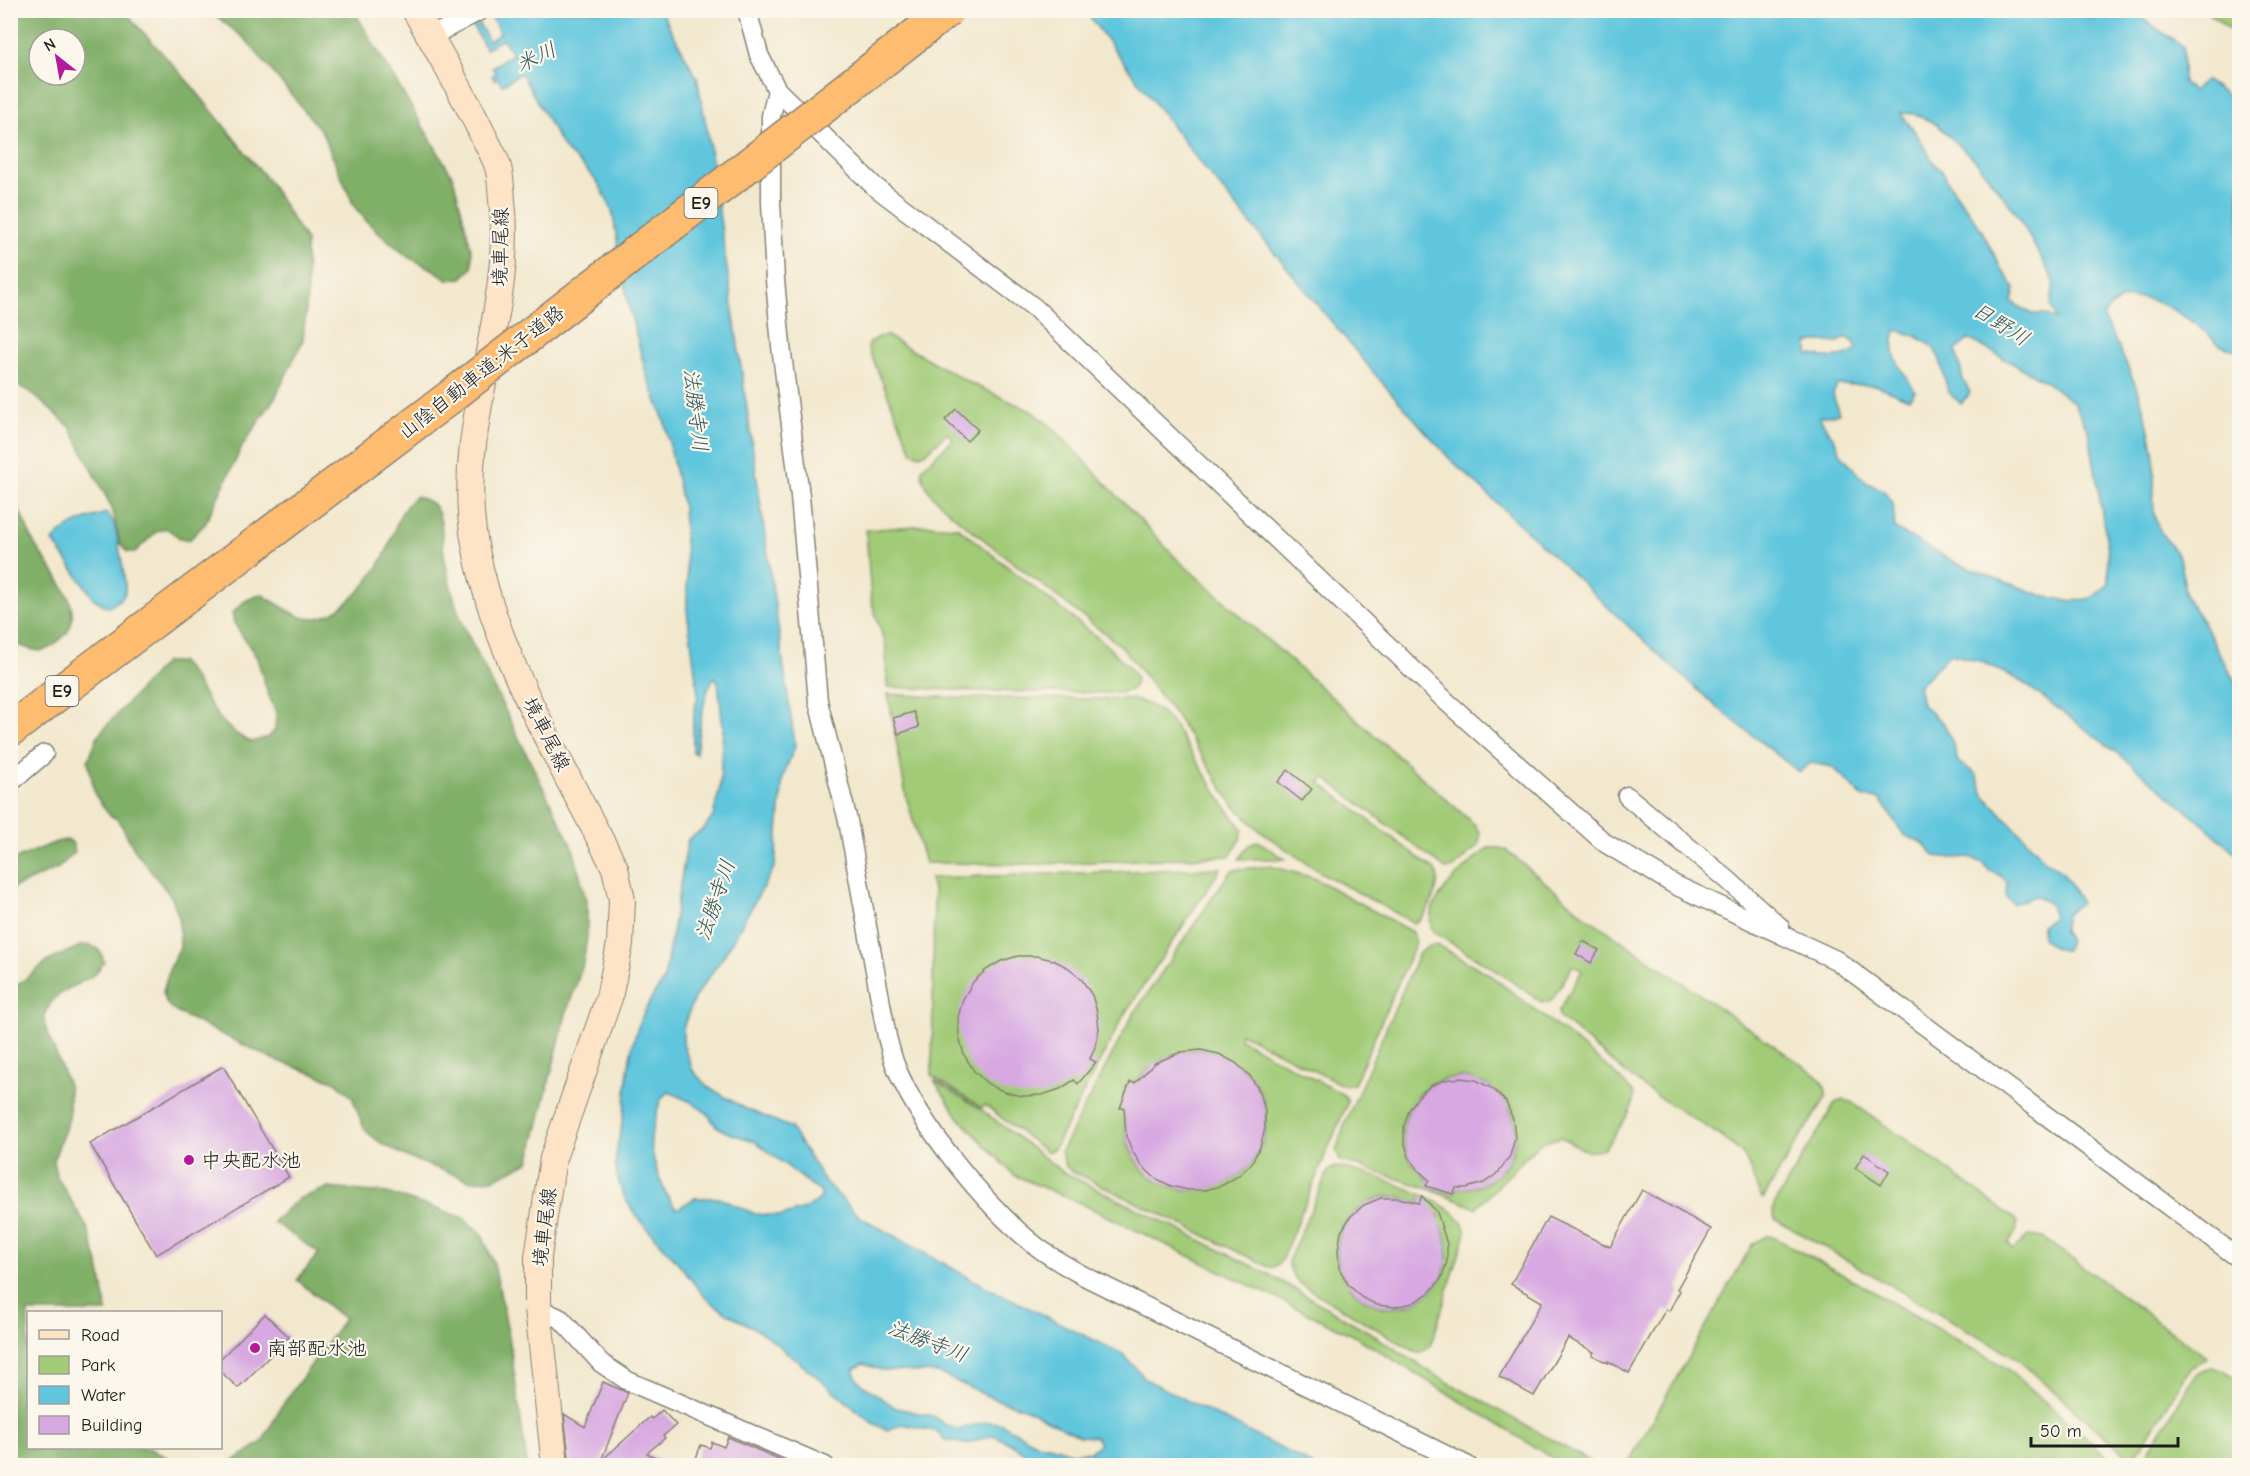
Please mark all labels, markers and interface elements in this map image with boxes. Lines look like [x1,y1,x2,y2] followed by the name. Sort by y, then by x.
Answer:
[27,27,87,87] north arrow
[41,35,59,55] text: N
[512,37,560,77] water label: 米川
[684,188,718,218] road number: E9
[488,207,513,287] street label: 境車尾線
[1968,297,2034,351] water label: 日野川
[394,301,569,444] street label: 山陰自動車道;米子道路
[679,367,713,453] water label: 法勝寺川
[46,676,78,706] road number: E9
[518,693,575,775] street label: 境車尾線
[690,856,740,944] water label: 法勝寺川
[201,1149,301,1172] place label: 中央配水池
[182,1153,196,1167] marker: 中央配水池
[528,1186,561,1268] street label: 境車尾線
[27,1311,222,1449] legend
[884,1315,972,1367] water label: 法勝寺川
[81,1325,120,1346] text: Road
[267,1337,367,1360] place label: 南部配水池
[248,1341,262,1355] marker: 南部配水池
[81,1355,116,1376] text: Park
[81,1385,126,1406] text: Water
[2031,1410,2178,1448] scale bar
[81,1415,143,1436] text: Building
[2040,1421,2082,1442] text: 50 m

